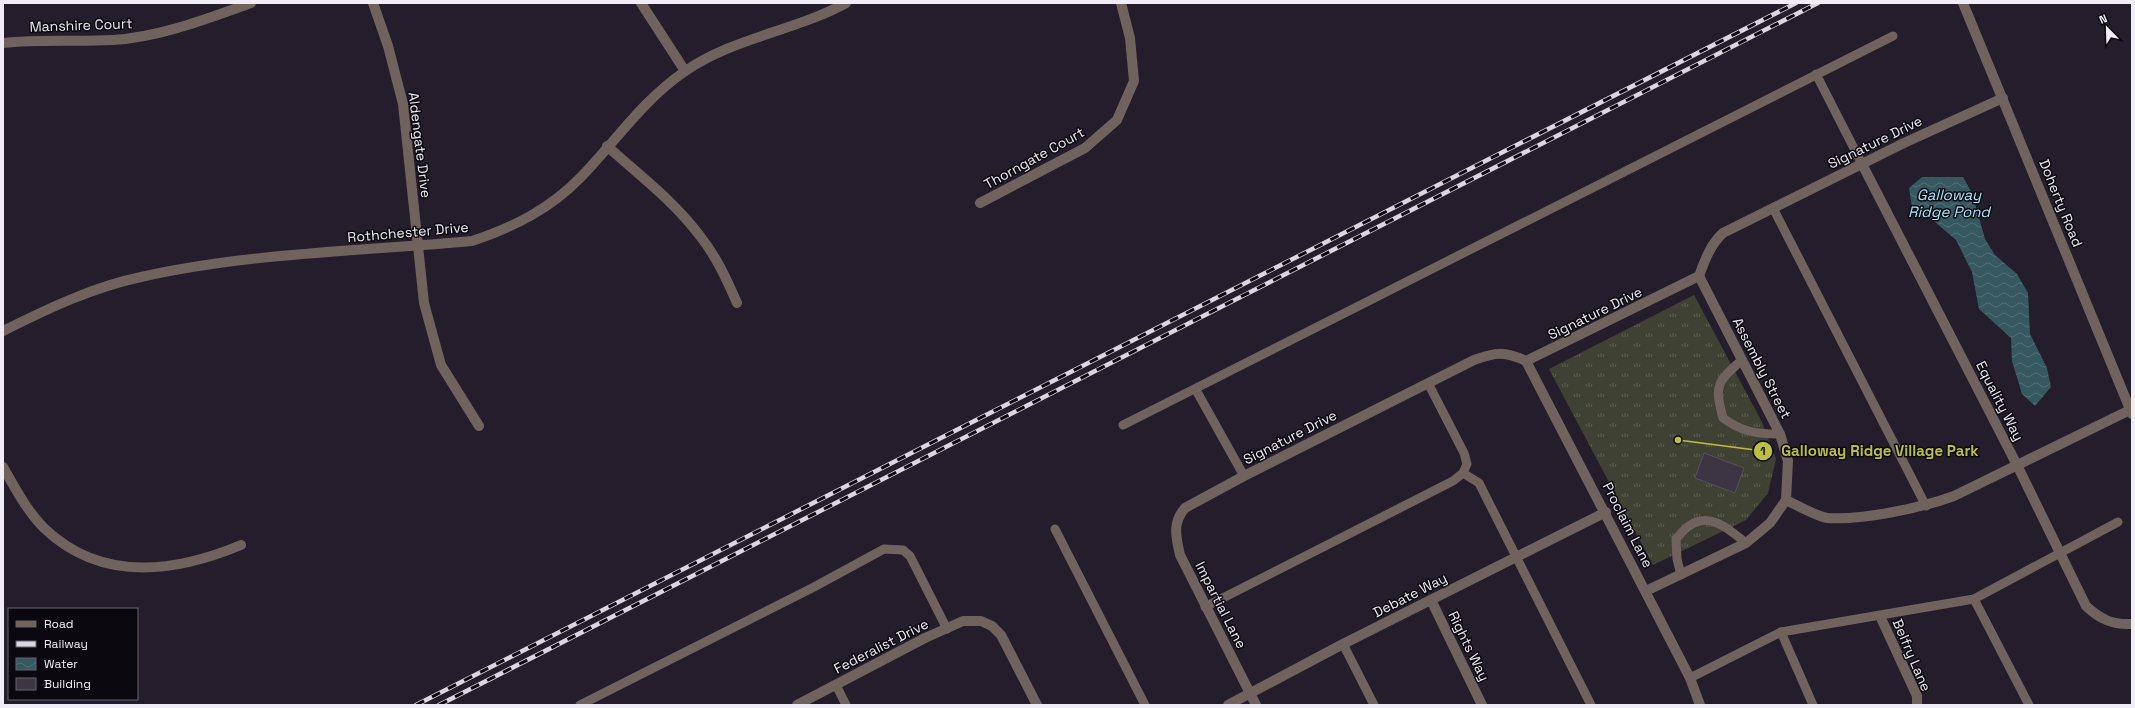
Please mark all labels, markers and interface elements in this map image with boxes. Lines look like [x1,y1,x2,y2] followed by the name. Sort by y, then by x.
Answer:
[2087,8,2127,48] north arrow
[2097,11,2109,27] text: N
[29,14,133,36] street label: Manshire Court
[405,91,435,199] street label: Aldengate Drive
[1825,111,1925,173] street label: Signature Drive
[981,123,1087,193] street label: Thorngate Court
[2035,156,2087,250] street label: Doherty Road
[1908,185,1992,221] water label: Galloway Ridge Pond
[347,218,469,246] street label: Rothchester Drive
[1545,282,1645,344] street label: Signature Drive
[1729,314,1795,422] street label: Assembly Street
[1972,358,2028,444] street label: Equality Way
[1240,406,1340,468] street label: Signature Drive
[1753,438,1987,465] callout: Galloway Ridge Village Park
[1781,441,1979,460] text: Galloway Ridge Village Park
[1760,443,1766,459] text: 1
[1599,479,1657,571] street label: Proclaim Lane
[1191,558,1251,652] street label: Impartial Lane
[1370,569,1450,621] street label: Debate Way
[8,608,138,700] legend
[1444,608,1494,684] street label: Rights Way
[831,614,931,678] street label: Federalist Drive
[44,616,73,632] text: Road
[1889,616,1935,694] street label: Belfry Lane
[44,636,88,652] text: Railway
[44,656,78,672] text: Water
[44,676,91,692] text: Building

